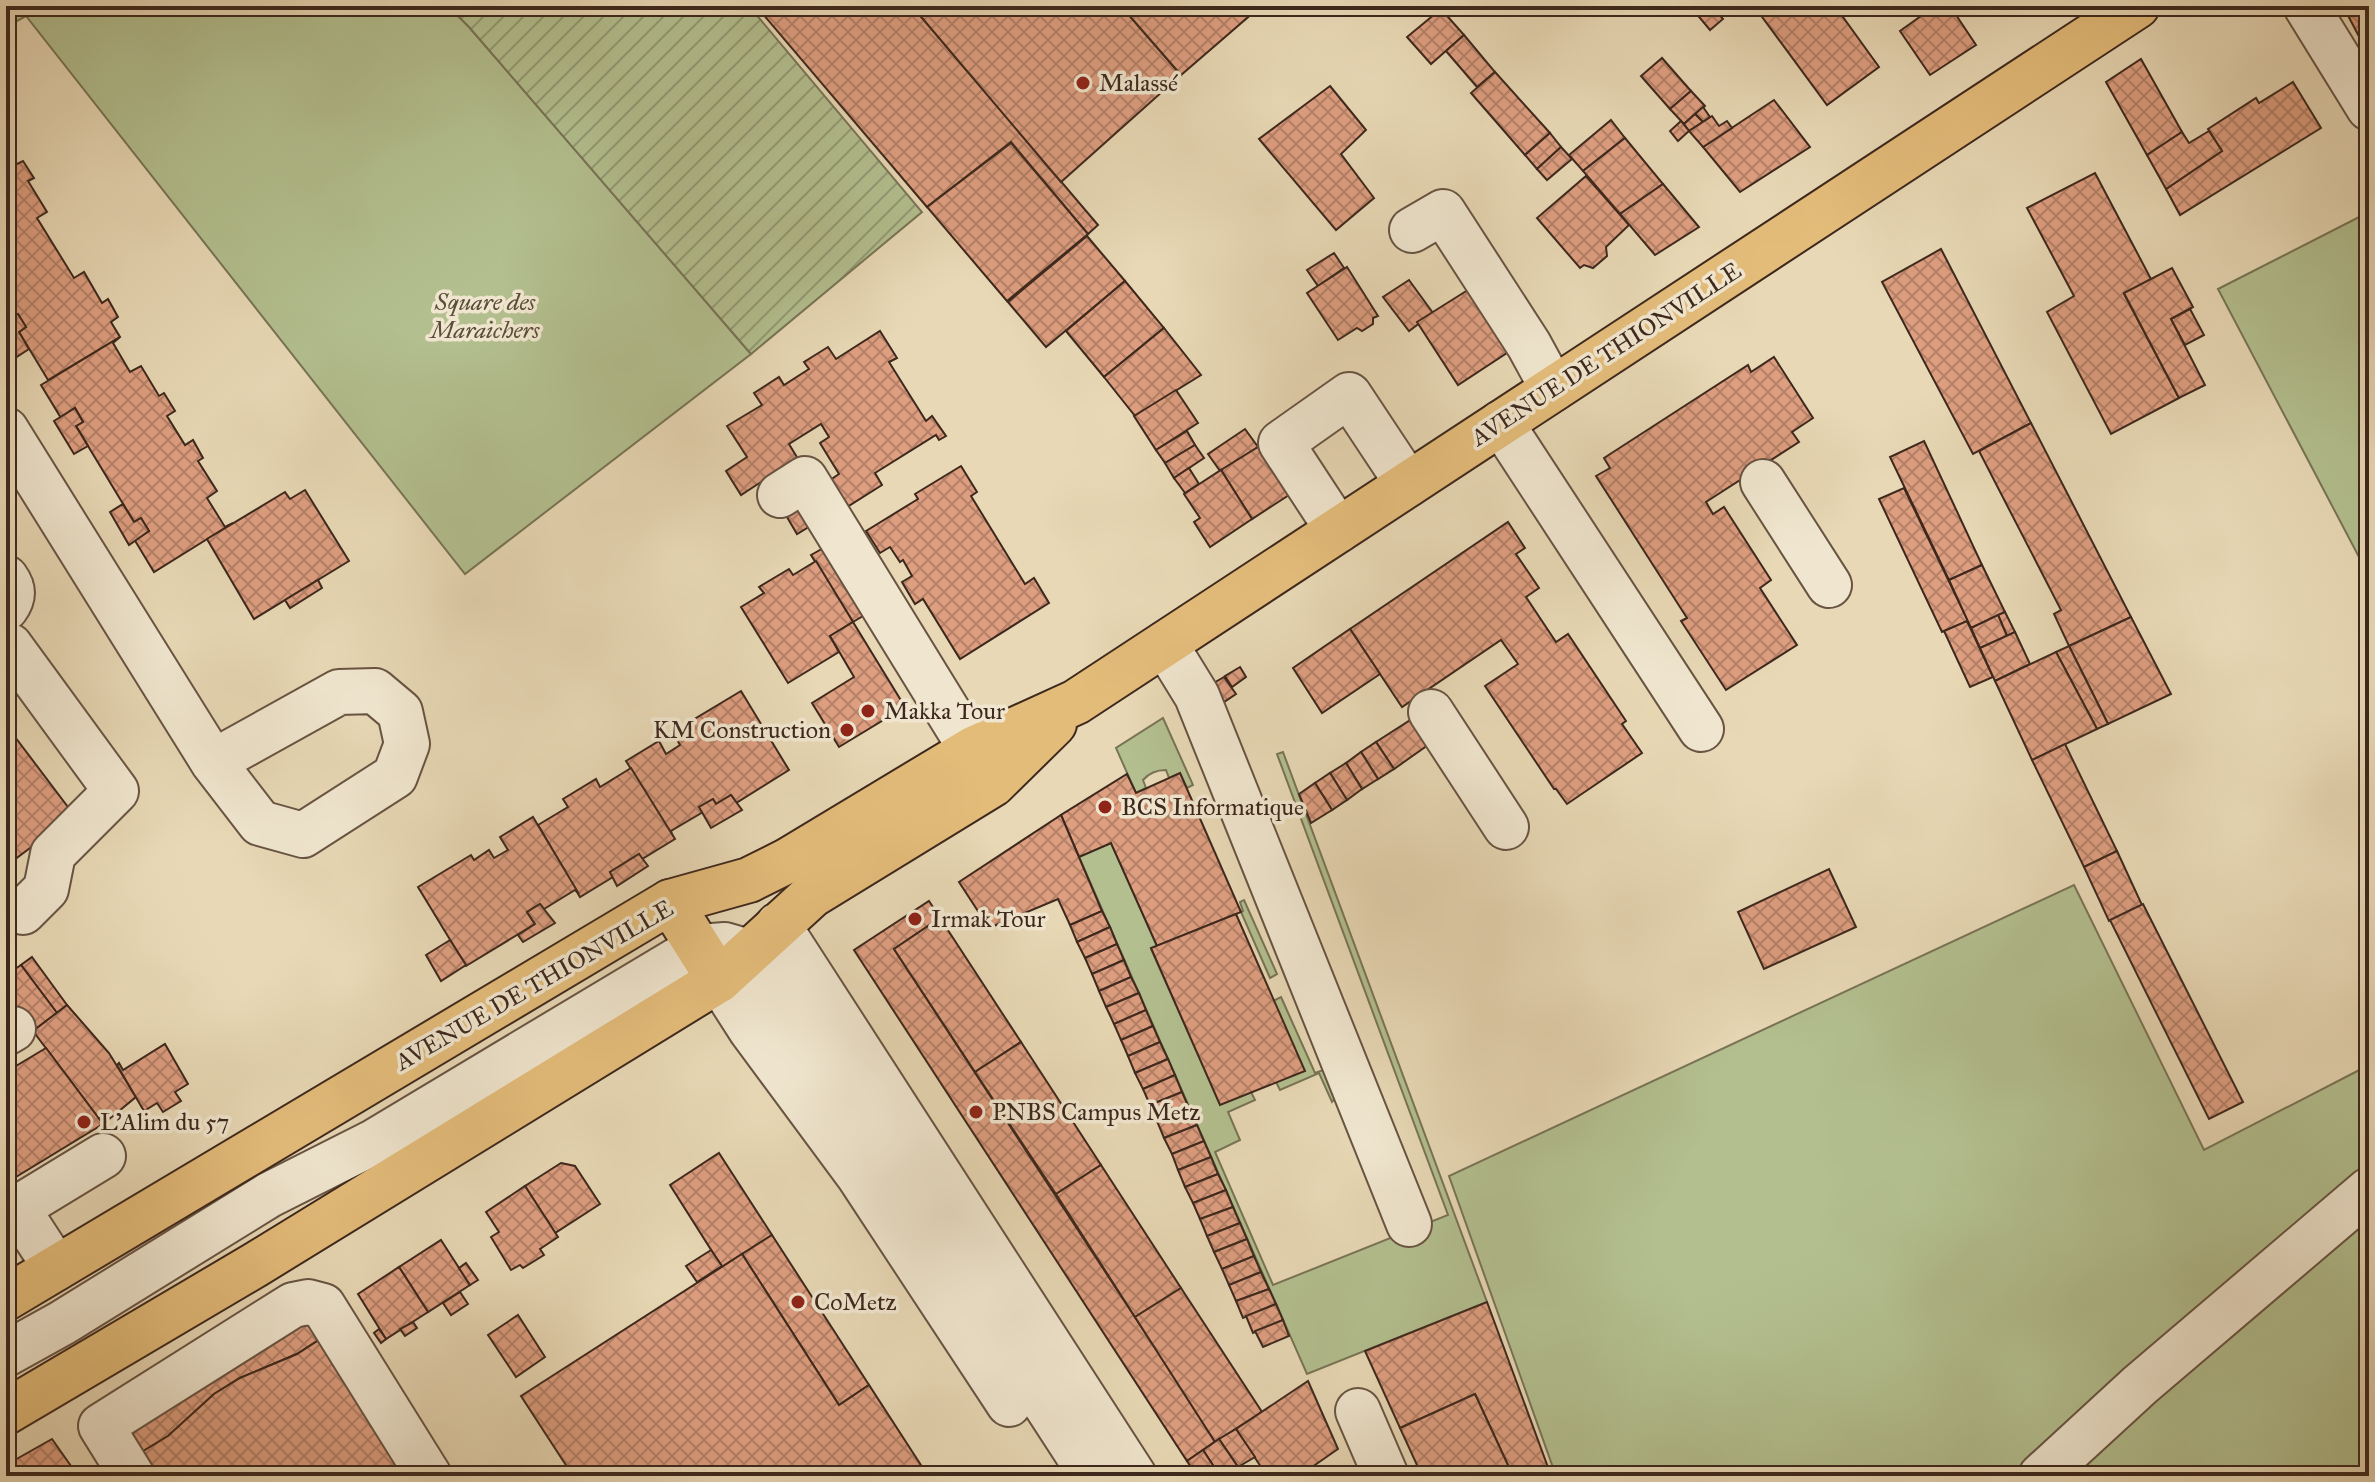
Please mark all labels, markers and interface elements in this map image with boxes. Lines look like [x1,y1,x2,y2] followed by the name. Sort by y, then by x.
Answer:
[1099,68,1178,98] place label: Malassé
[1074,74,1092,92] marker: Malassé
[1464,255,1747,453] street label: AVENUE DE THIONVILLE
[429,287,541,345] park label: Square des Maraichers
[884,696,1005,726] place label: Makka Tour
[859,702,877,720] marker: Makka Tour
[653,715,831,745] place label: KM Construction
[838,721,856,739] marker: KM Construction
[1121,792,1304,822] place label: BCS Informatique
[1096,798,1114,816] marker: BCS Informatique
[389,893,678,1077] street label: AVENUE DE THIONVILLE
[931,904,1045,934] place label: Irmak Tour
[906,910,924,928] marker: Irmak Tour
[992,1097,1200,1127] place label: PNBS Campus Metz
[967,1103,985,1121] marker: PNBS Campus Metz
[100,1107,229,1137] place label: L'Alim du 57
[75,1113,93,1131] marker: L'Alim du 57
[814,1287,897,1317] place label: CoMetz
[789,1293,807,1311] marker: CoMetz

